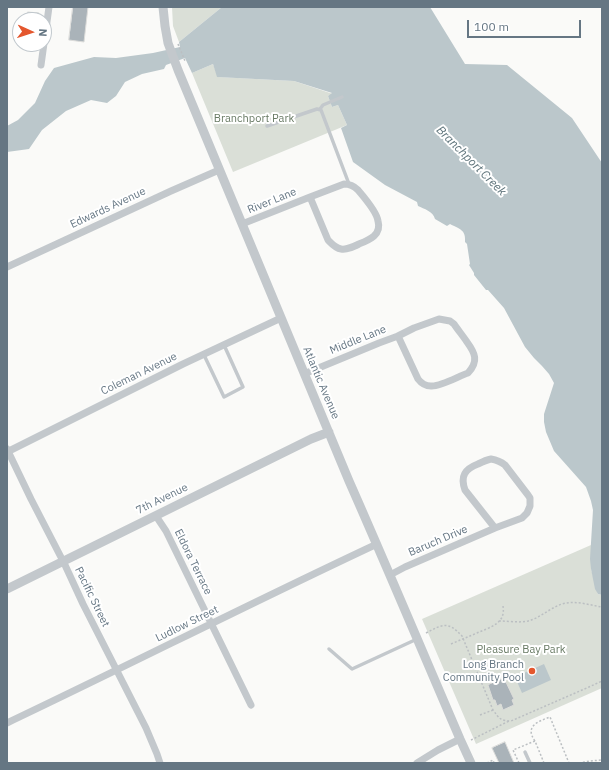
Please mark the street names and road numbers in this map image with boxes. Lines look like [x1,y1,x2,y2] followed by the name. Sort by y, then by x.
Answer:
[68,185,148,231] street label: Edwards Avenue
[246,185,298,217] street label: River Lane
[328,323,388,357] street label: Middle Lane
[300,345,342,421] street label: Atlantic Avenue
[99,350,179,398] street label: Coleman Avenue
[134,481,190,517] street label: 7th Avenue
[406,523,470,559] street label: Baruch Drive
[171,527,215,597] street label: Eldora Terrace
[72,565,112,629] street label: Pacific Street
[153,603,221,645] street label: Ludlow Street

